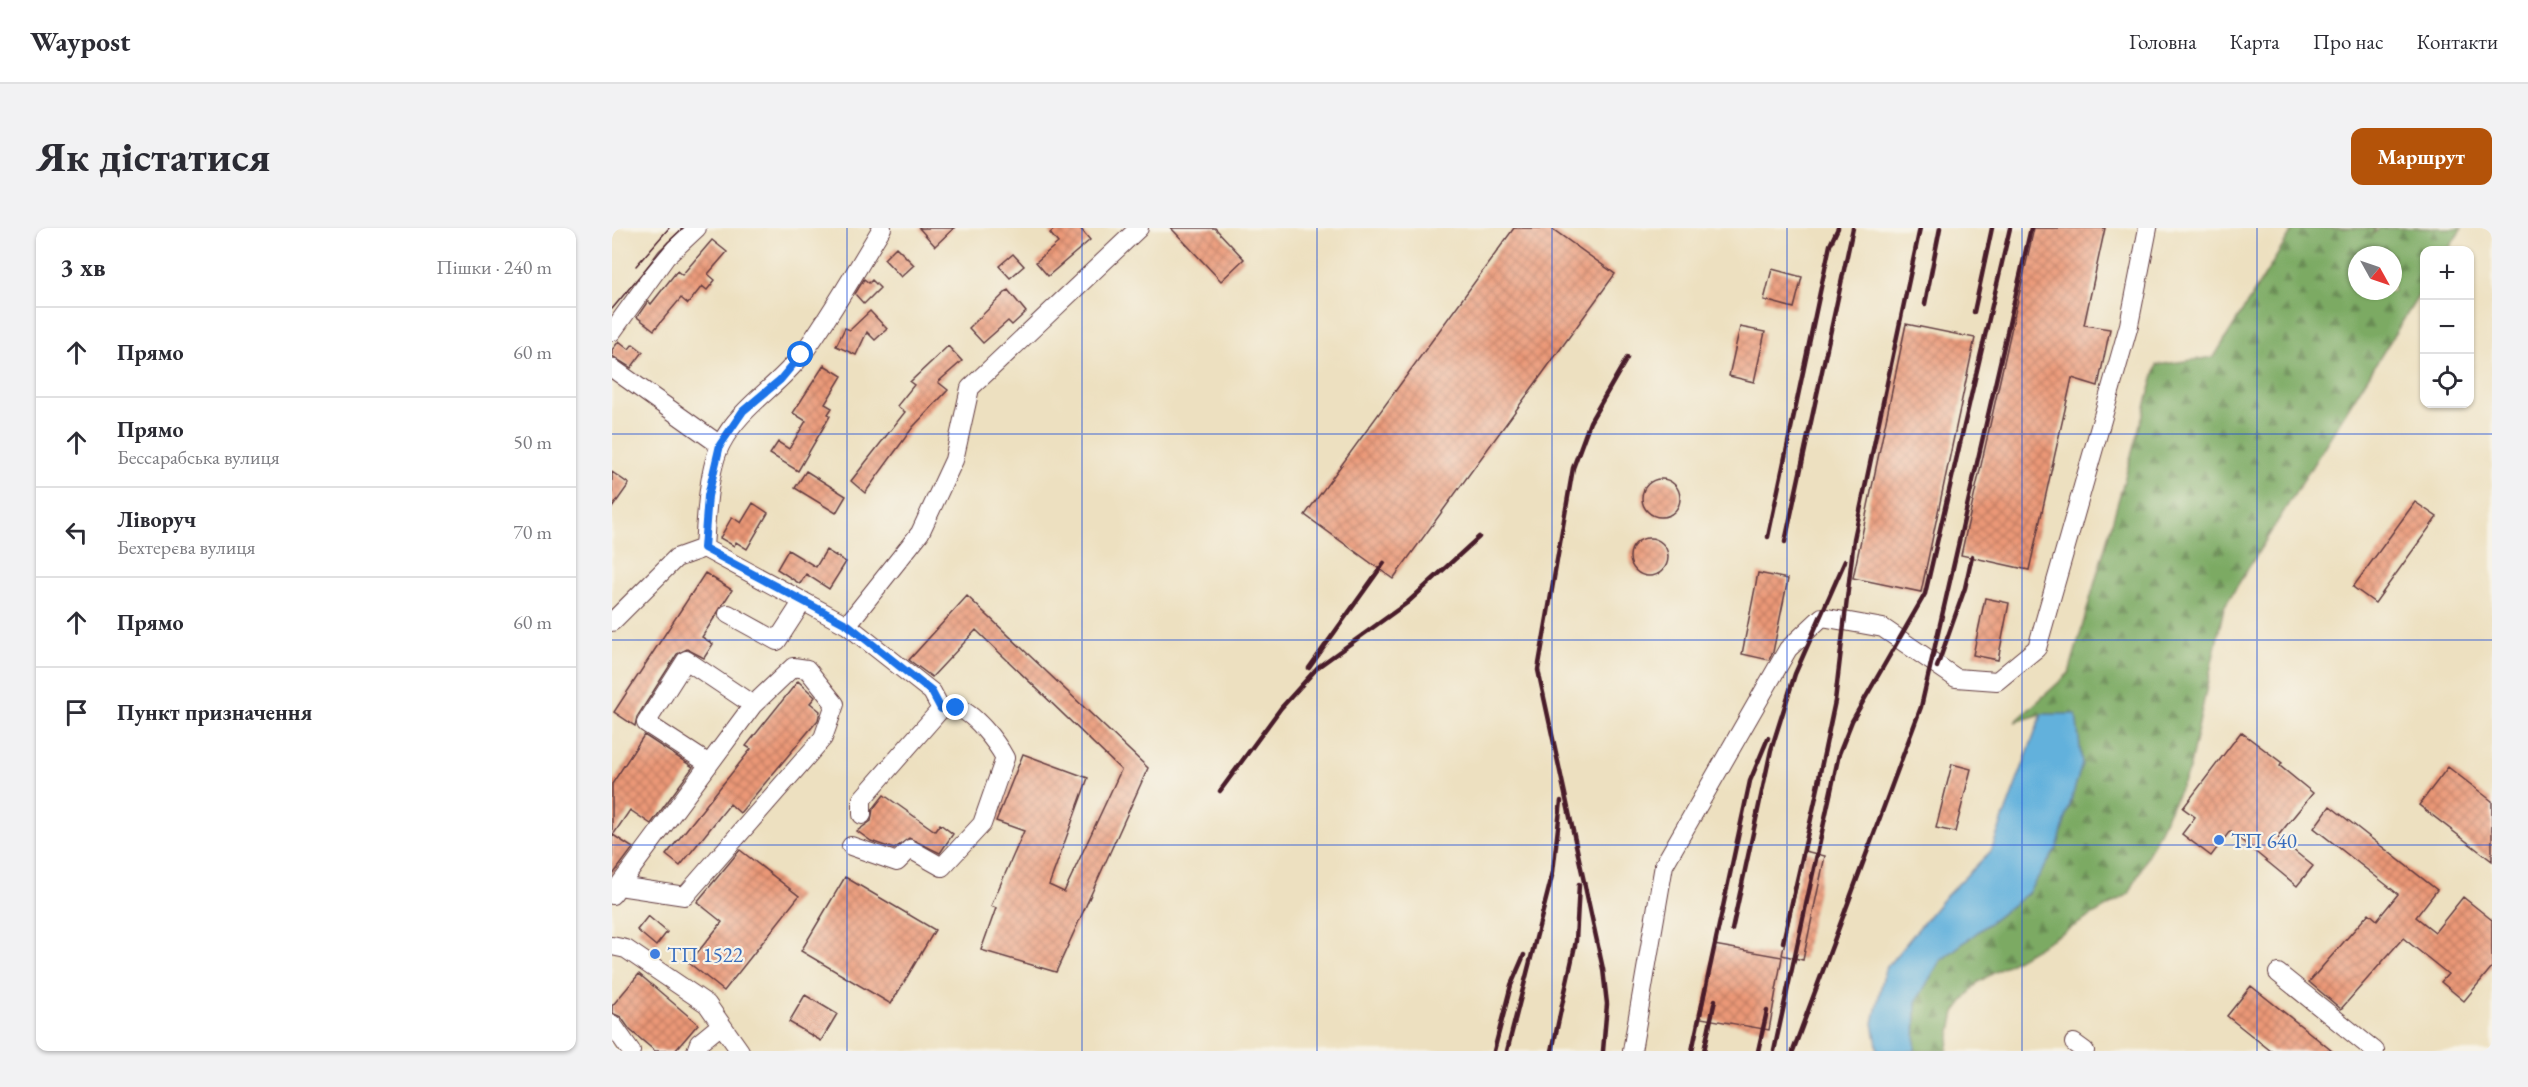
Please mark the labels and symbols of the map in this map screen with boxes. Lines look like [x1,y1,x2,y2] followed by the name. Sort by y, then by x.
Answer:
[2348,246,2402,300] north arrow
[787,341,813,367] route start
[942,694,968,720] route end
[2231,827,2297,854] place label: ТП 640
[2212,833,2226,847] marker: ТП 640
[667,941,743,968] place label: ТП 1522
[648,947,662,961] marker: ТП 1522

